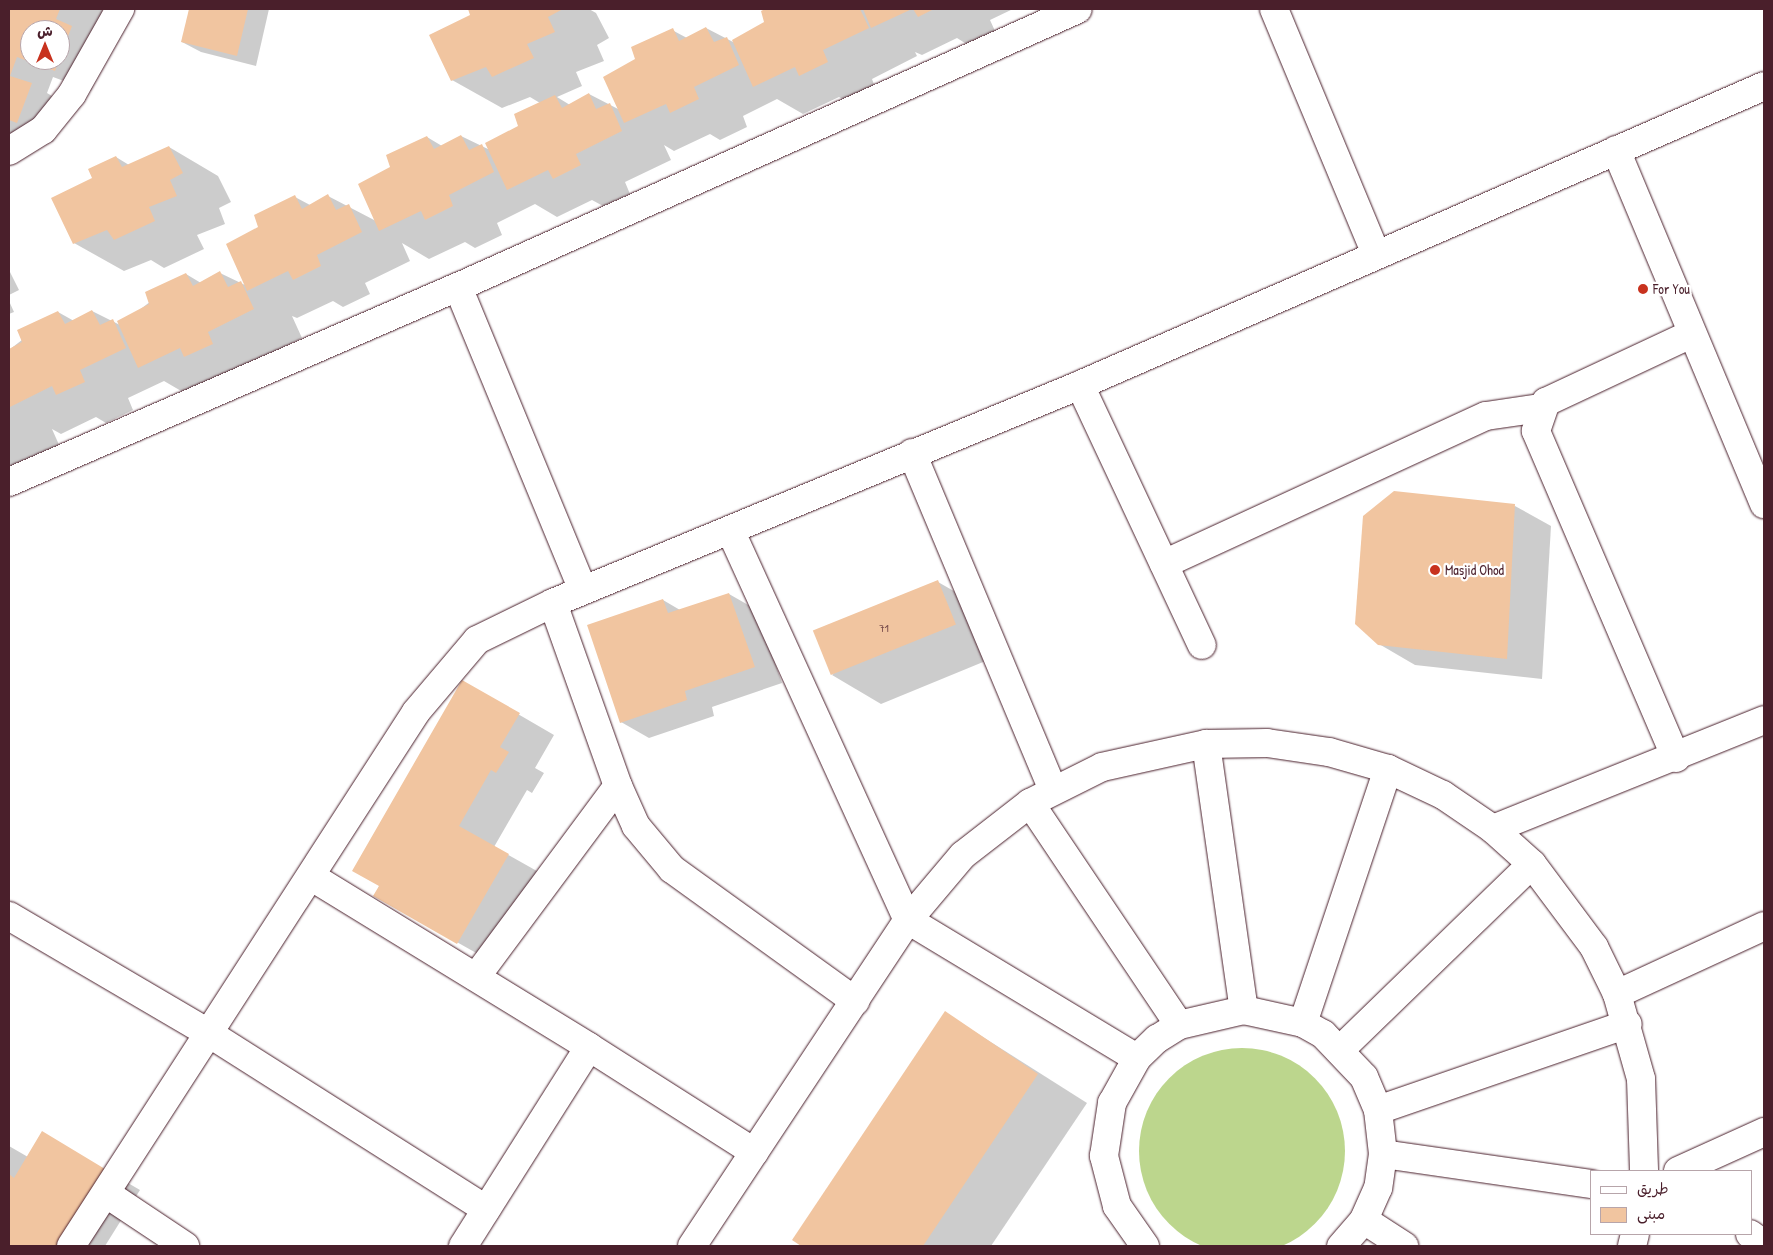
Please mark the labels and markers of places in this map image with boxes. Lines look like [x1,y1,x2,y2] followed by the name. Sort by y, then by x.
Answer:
[1653,281,1690,297] place label: For You
[1637,283,1649,295] marker: For You
[1445,562,1504,578] place label: Masjid Ohod
[1429,564,1441,576] marker: Masjid Ohod

